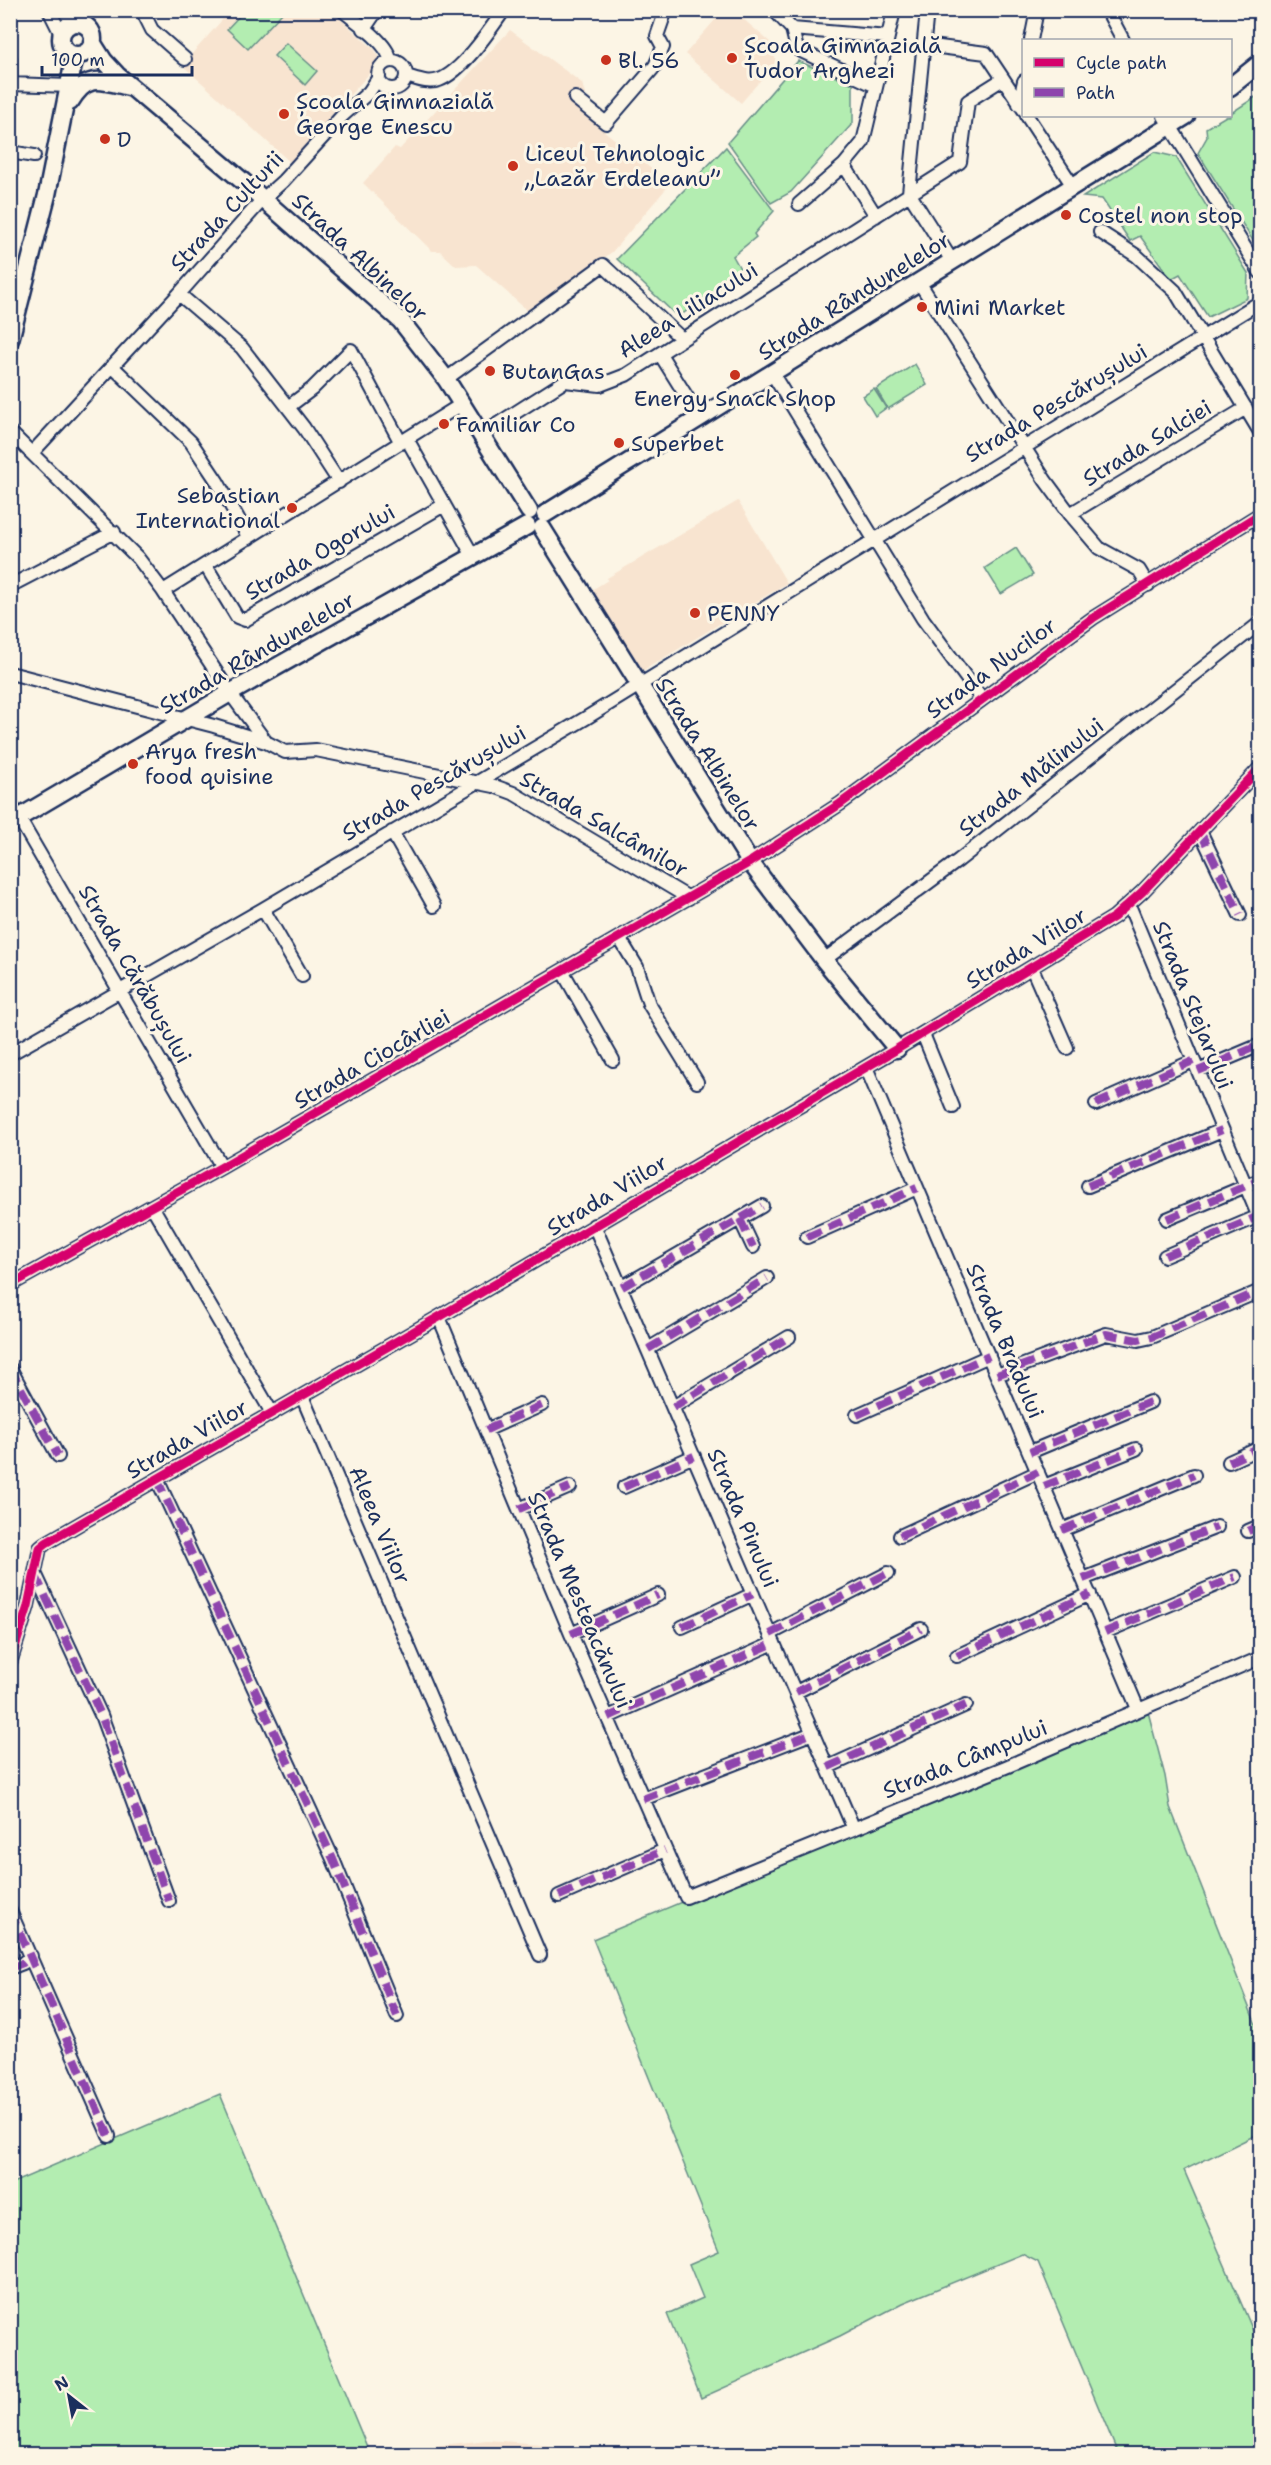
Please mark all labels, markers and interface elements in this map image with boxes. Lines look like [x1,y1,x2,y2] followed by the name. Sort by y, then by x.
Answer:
[744,31,942,85] place label: Școala Gimnazială Tudor Arghezi
[42,39,192,77] scale bar
[1022,39,1232,117] legend
[618,46,680,75] place label: Bl. 56
[51,48,105,72] text: 100 m
[725,51,739,65] marker: Școala Gimnazială Tudor Arghezi
[1076,51,1167,75] text: Cycle path
[599,53,613,67] marker: Bl. 56
[1076,81,1115,105] text: Path
[296,87,494,141] place label: Școala Gimnazială George Enescu
[277,107,291,121] marker: Școala Gimnazială George Enescu
[117,125,132,154] place label: D
[98,132,112,146] marker: D
[524,139,721,193] place label: Liceul Tehnologic „Lazăr Erdeleanu”
[164,144,290,278] street label: Strada Culturii
[506,159,520,173] marker: Liceul Tehnologic „Lazăr Erdeleanu”
[286,186,434,328] street label: Strada Albinelor
[1078,201,1243,230] place label: Costel non stop
[1059,208,1073,222] marker: Costel non stop
[752,225,956,367] street label: Strada Rândunelelor
[613,255,763,365] street label: Aleea Liliacului
[934,293,1066,322] place label: Mini Market
[915,300,929,314] marker: Mini Market
[959,337,1153,470] street label: Strada Pescărușului
[502,357,605,386] place label: ButanGas
[483,364,497,378] marker: ButanGas
[728,368,742,382] marker: Energy Snack Shop
[634,384,836,413] place label: Energy Snack Shop
[1077,393,1217,493] street label: Strada Salciei
[456,410,576,439] place label: Familiar Co
[437,417,451,431] marker: Familiar Co
[631,429,724,458] place label: Superbet
[612,436,626,450] marker: Superbet
[136,481,280,535] place label: Sebastian International
[240,497,400,607] street label: Strada Ogorului
[285,501,299,515] marker: Sebastian International
[154,585,360,721] street label: Strada Rândunelelor
[707,599,780,628] place label: PENNY
[688,606,702,620] marker: PENNY
[920,611,1062,725] street label: Strada Nucilor
[649,672,767,836] street label: Strada Albinelor
[952,711,1110,843] street label: Strada Mălinului
[337,718,532,848] street label: Strada Pescărușului
[145,737,274,791] place label: Arya fresh food quisine
[126,757,140,771] marker: Arya fresh food quisine
[514,764,694,884] street label: Strada Salcâmilor
[71,879,198,1069] street label: Strada Cărăbușului
[960,901,1092,995] street label: Strada Viilor
[1146,917,1240,1093] street label: Strada Stejarului
[288,1002,456,1116] street label: Strada Ciocârliei
[541,1148,673,1242] street label: Strada Viilor
[959,1259,1051,1423] street label: Strada Bradului
[121,1392,253,1486] street label: Strada Viilor
[701,1444,785,1592] street label: Strada Pinului
[342,1462,418,1588] street label: Aleea Viilor
[521,1487,639,1713] street label: Strada Mesteacănului
[878,1713,1052,1805] street label: Strada Câmpului
[39,2366,99,2426] north arrow
[51,2371,72,2396] text: N

